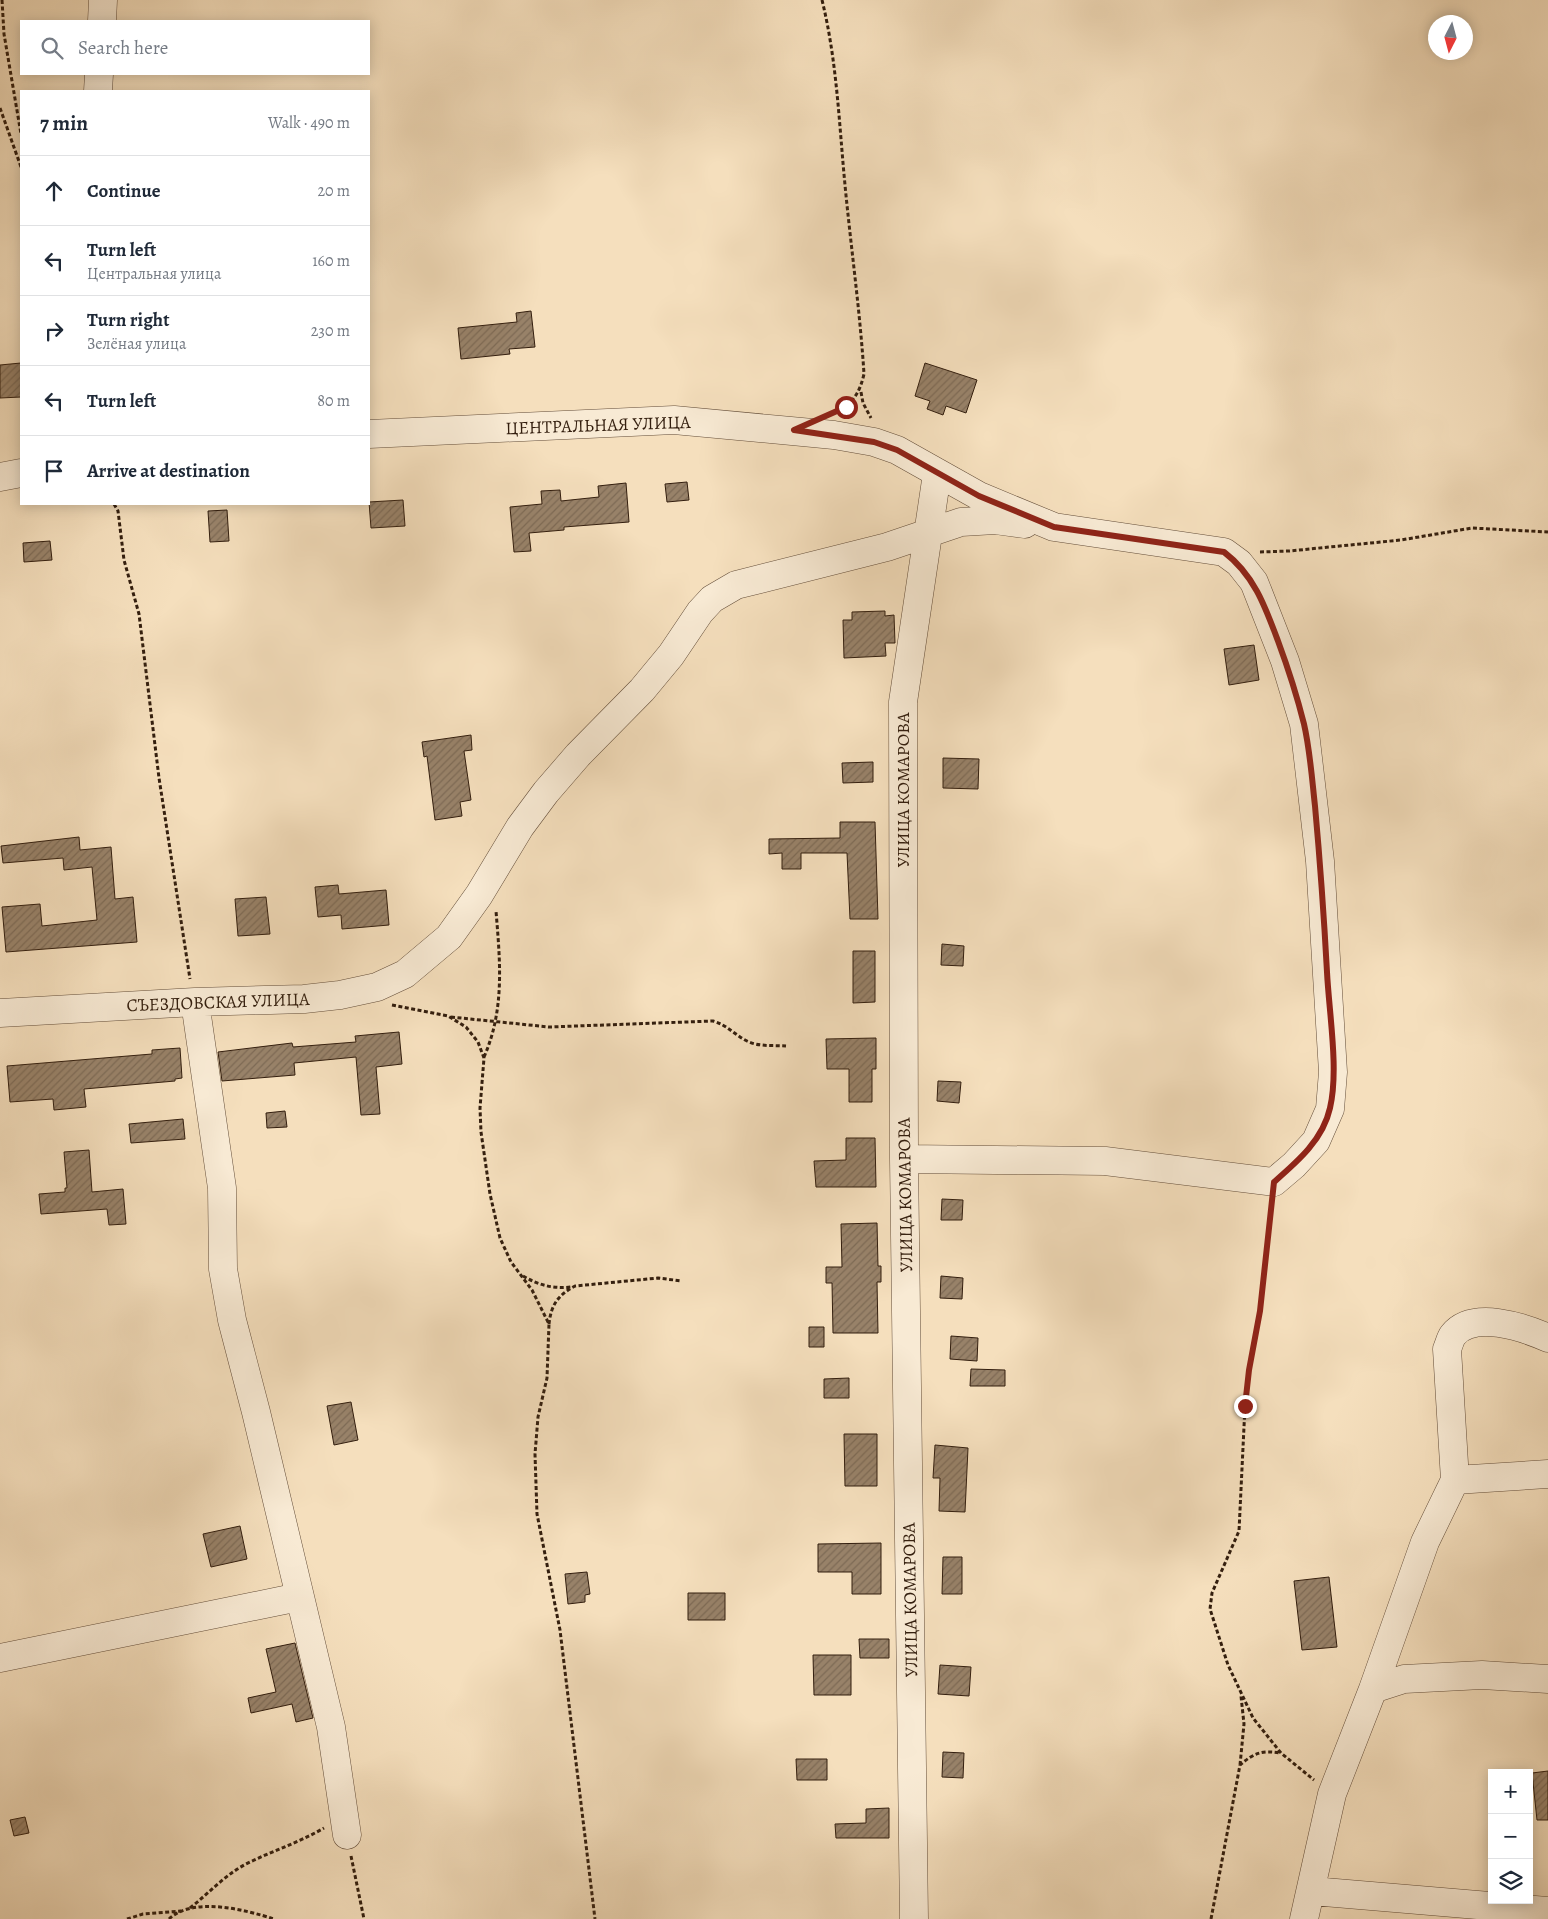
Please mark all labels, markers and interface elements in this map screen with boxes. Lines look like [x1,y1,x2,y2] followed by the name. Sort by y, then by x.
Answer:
[1428,15,1473,60] north arrow
[20,20,370,75] search box
[38,34,66,62] icon: search
[78,35,168,61] text: Search here
[40,109,88,137] text: 7 min
[268,112,350,134] text: Walk · 490 m
[40,177,68,205] icon: ahead
[87,178,161,204] text: Continue
[317,180,350,202] text: 20 m
[87,237,156,263] text: Turn left
[40,247,68,275] icon: left
[312,250,350,272] text: 160 m
[87,263,221,285] text: Центральная улица
[87,307,169,333] text: Turn right
[40,317,68,345] icon: right
[311,320,350,342] text: 230 m
[87,333,186,355] text: Зелёная улица
[40,387,68,415] icon: left
[87,388,156,414] text: Turn left
[317,390,350,412] text: 80 m
[835,396,858,419] route start
[505,410,691,440] street label: ЦЕНТРАЛЬНАЯ УЛИЦА
[40,457,68,485] icon: arrive
[87,458,250,484] text: Arrive at destination
[891,712,915,867] street label: УЛИЦА КОМАРОВА
[126,987,310,1017] street label: СЪЕЗДОВСКАЯ УЛИЦА
[892,1117,918,1273] street label: УЛИЦА КОМАРОВА
[1234,1395,1257,1418] route end
[897,1522,923,1678] street label: УЛИЦА КОМАРОВА
[1488,1769,1533,1904] map controls
[1488,1769,1533,1814] button: +
[1488,1814,1533,1859] button: −
[1488,1859,1533,1904] button: layers

